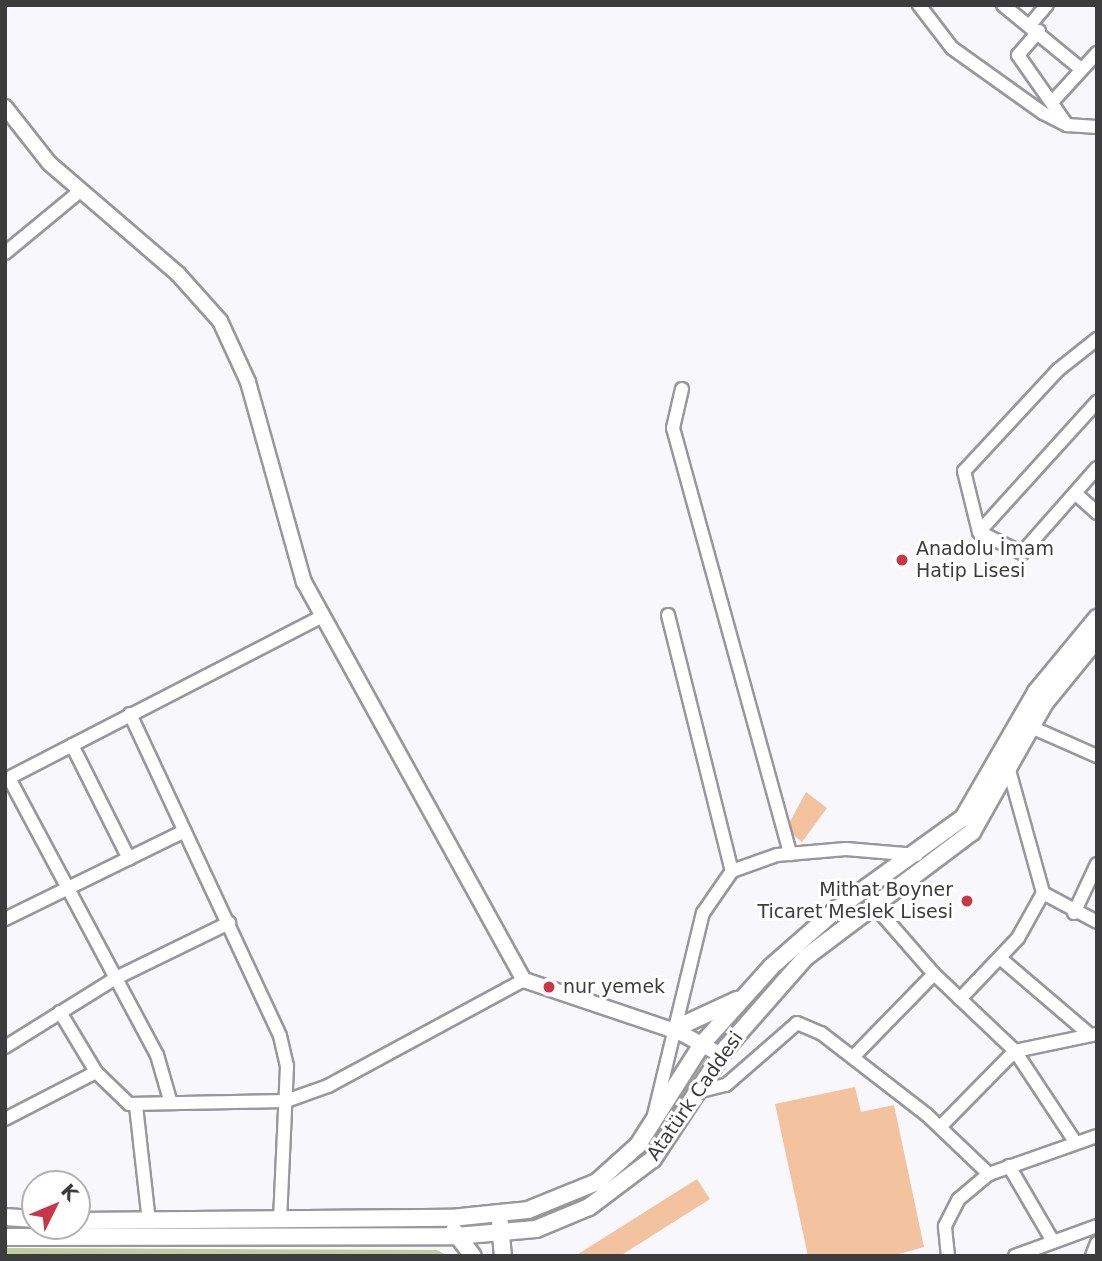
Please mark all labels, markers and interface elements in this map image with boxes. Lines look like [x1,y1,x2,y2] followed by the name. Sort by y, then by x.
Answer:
[916,538,1054,582] place label: Anadolu İmam Hatip Lisesi
[894,552,910,568] marker: Anadolu İmam Hatip Lisesi
[757,879,953,923] place label: Mithat Boyner Ticaret Meslek Lisesi
[959,893,975,909] marker: Mithat Boyner Ticaret Meslek Lisesi
[563,976,665,998] place label: nur yemek
[541,979,557,995] marker: nur yemek
[642,1027,748,1165] street label: Atatürk Caddesi
[21,1170,91,1240] north arrow
[57,1179,83,1205] text: K

